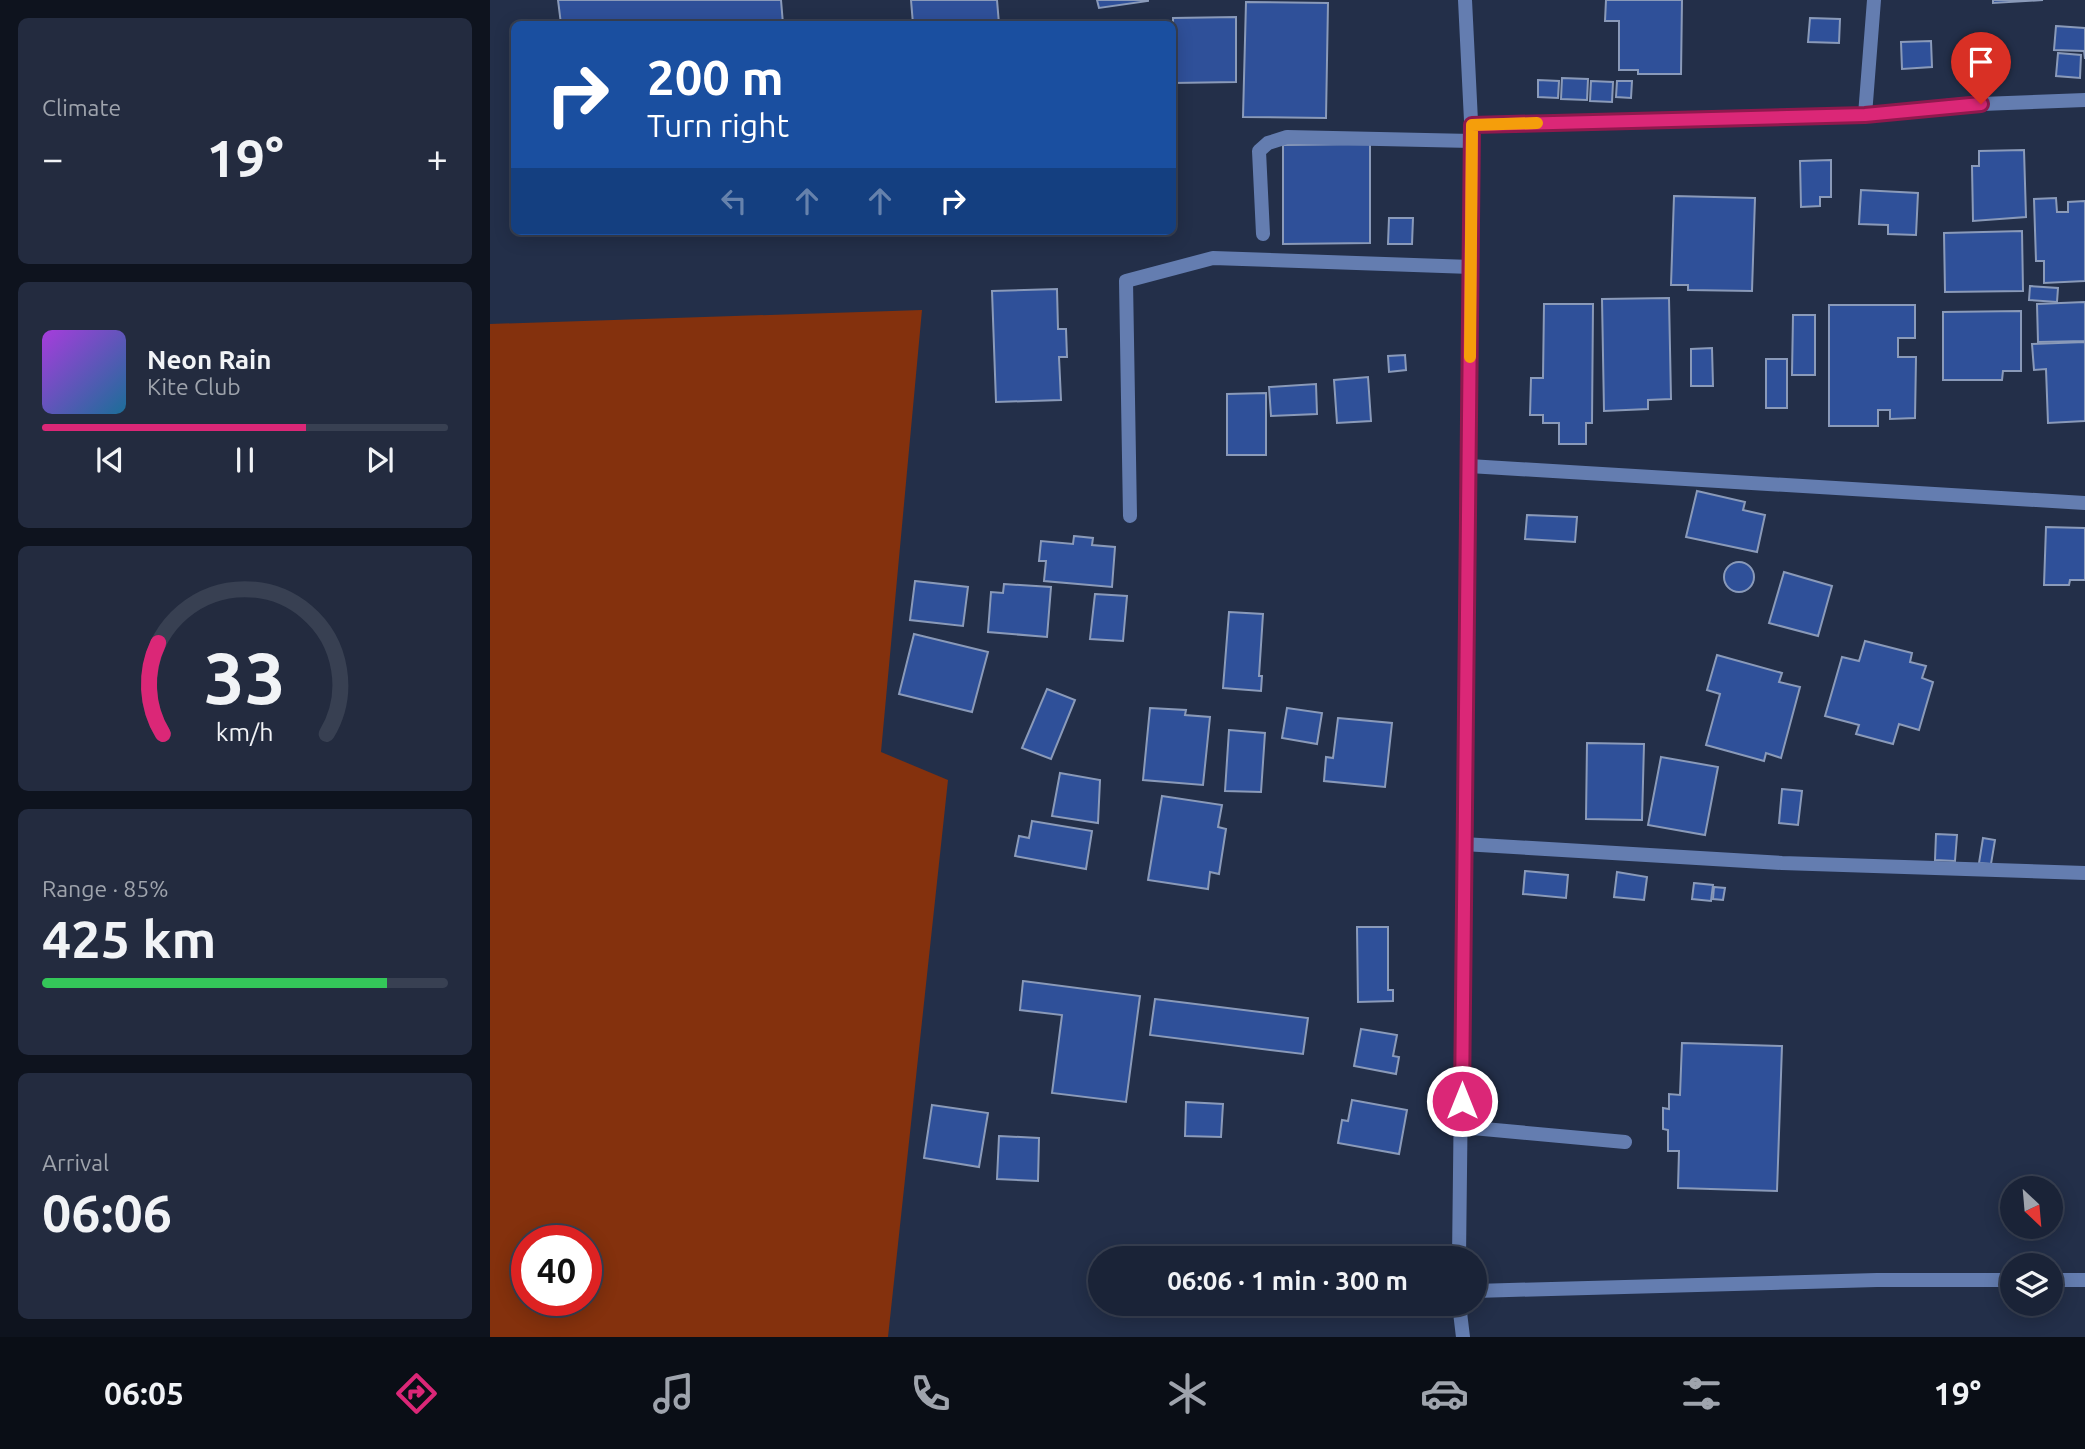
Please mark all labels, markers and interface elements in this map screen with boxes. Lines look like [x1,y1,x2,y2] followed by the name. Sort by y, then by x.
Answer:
[1951,32,2011,104] pin
[1962,43,2000,81] icon: arrive
[532,49,623,140] icon: right
[647,49,784,104] text: 200 m
[42,95,121,120] text: Climate
[647,107,789,143] text: Turn right
[206,129,284,187] text: 19°
[42,137,63,179] text: −
[427,137,448,179] text: +
[715,182,753,220] icon: left
[788,182,826,220] icon: ahead
[861,182,899,220] icon: ahead
[934,182,972,220] icon: right
[147,345,272,374] text: Neon Rain
[147,374,241,399] text: Kite Club
[91,441,129,479] icon: previous
[226,441,264,479] icon: pause
[361,441,399,479] icon: next
[204,637,286,719] text: 33
[216,718,274,746] text: km/h
[42,876,169,901] text: Range · 85%
[42,910,216,968] text: 425 km
[1425,1064,1499,1138] position arrow
[42,1150,109,1175] text: Arrival
[2000,1176,2063,1239] north arrow
[2000,1176,2063,1316] map controls
[42,1184,172,1242] text: 06:06
[511,1225,602,1316] speed limit sign: 40
[2000,1253,2063,1316] button: layers
[1167,1266,1408,1295] text: 06:06 · 1 min · 300 m
[392,1369,441,1418] icon: directions
[649,1369,698,1418] icon: music
[906,1369,955,1418] icon: phone
[1163,1369,1212,1418] icon: climate
[1420,1369,1469,1418] icon: car
[1677,1369,1726,1418] icon: filters
[104,1375,184,1411] text: 06:05
[1934,1375,1981,1411] text: 19°

